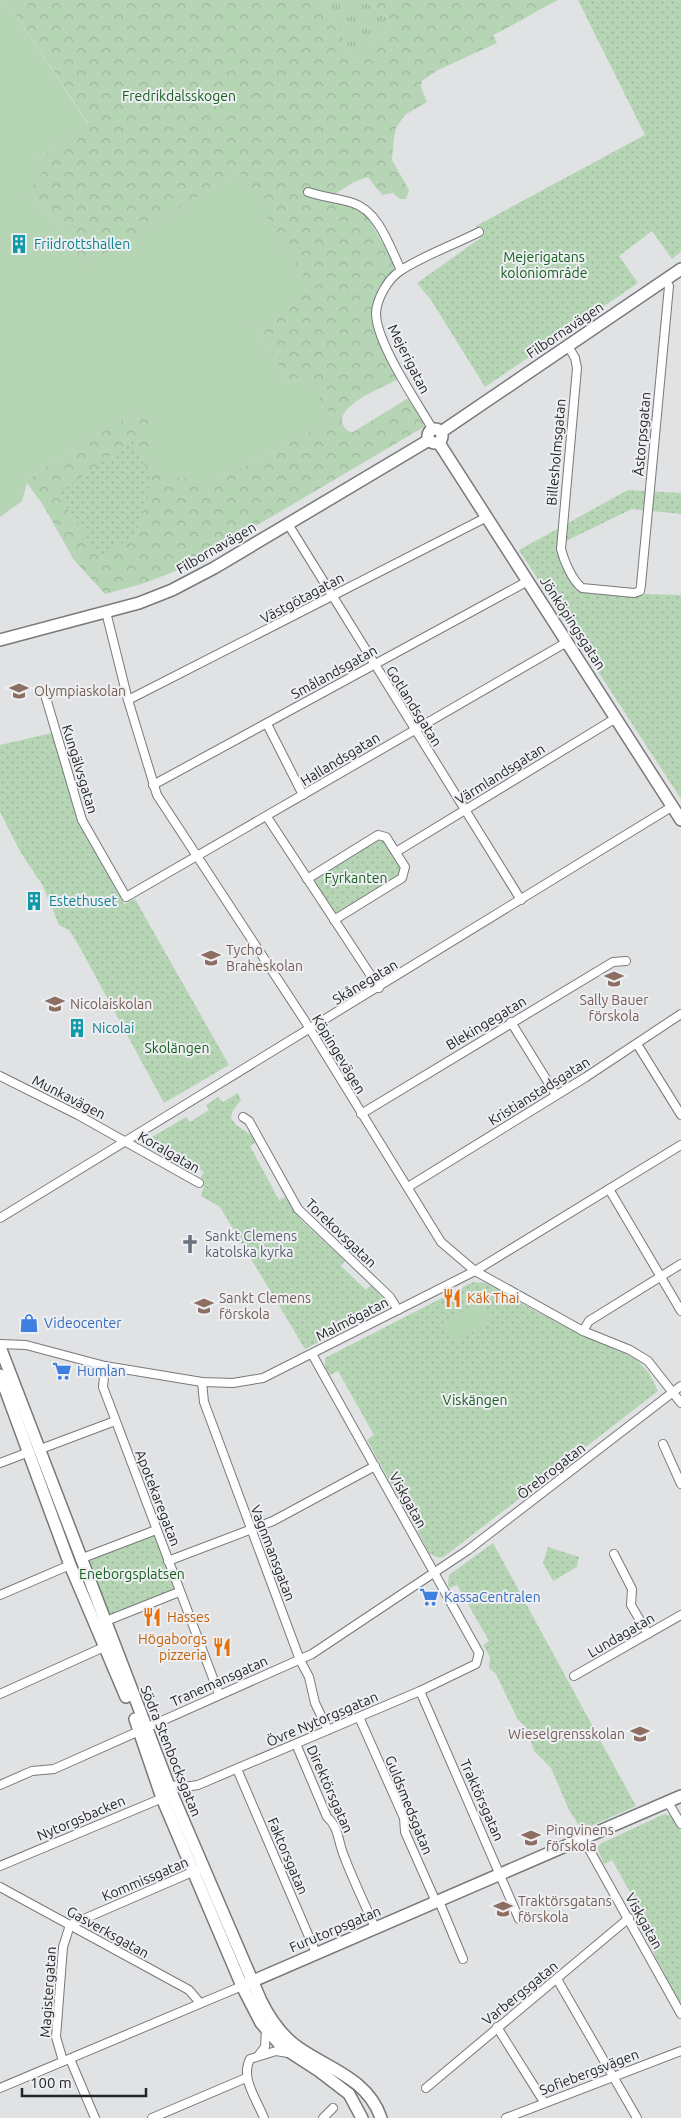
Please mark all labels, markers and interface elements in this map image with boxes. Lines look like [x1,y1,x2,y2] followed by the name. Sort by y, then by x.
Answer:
[122,88,236,104] park label: Fredrikdalsskogen
[8,233,30,255] building icon: Friidrottshallen
[34,236,130,252] place label: Friidrottshallen
[501,249,587,281] park label: Mejerigatans koloniområde
[524,298,606,362] street label: Filbornavägen
[385,322,433,396] street label: Mejerigatan
[630,391,654,477] street label: Åstorpsgatan
[543,398,569,506] street label: Billesholmsgatan
[173,519,259,577] street label: Filbornavägen
[258,569,346,627] street label: Västgötagatan
[537,573,609,673] street label: Jönköpingsgatan
[288,642,380,702] street label: Smålandsgatan
[383,663,445,749] street label: Gotlandsgatan
[8,680,30,702] school or university icon: Olympiaskolan
[34,683,126,699] place label: Olympiaskolan
[59,723,101,815] street label: Kungälvsgatan
[297,729,383,789] street label: Hallandsgatan
[452,740,548,808] street label: Värmlandsgatan
[325,870,387,886] park label: Fyrkanten
[23,890,45,912] building icon: Estethuset
[49,893,117,909] place label: Estethuset
[226,942,303,974] place label: Tycho Braheskolan
[200,947,222,969] school or university icon: Tycho Braheskolan
[329,956,401,1008] street label: Skånegatan
[603,968,625,990] school or university icon: Sally Bauer förskola
[580,992,649,1024] place label: Sally Bauer förskola
[44,993,66,1015] school or university icon: Nicolaiskolan
[443,993,529,1053] street label: Blekingegatan
[70,996,152,1012] place label: Nicolaiskolan
[309,1011,369,1097] street label: Köpingevägen
[66,1017,88,1039] building icon: Nicolai
[92,1020,134,1036] place label: Nicolai
[145,1040,209,1056] park label: Skolängen
[485,1053,593,1129] street label: Kristianstadsgatan
[30,1072,108,1122] street label: Munkavägen
[135,1128,203,1176] street label: Koralgatan
[302,1195,380,1271] street label: Torekovsgatan
[205,1228,297,1260] place label: Sankt Clemens katolska kyrka
[179,1233,201,1255] church icon: Sankt Clemens katolska kyrka
[441,1287,463,1309] restaurant icon: Käk Thai
[219,1290,311,1322] place label: Sankt Clemens förskola
[467,1290,519,1306] place label: Käk Thai
[313,1294,391,1344] street label: Malmögatan
[193,1295,215,1317] school or university icon: Sankt Clemens förskola
[18,1312,40,1334] shop icon: Videocenter
[44,1315,122,1331] place label: Videocenter
[51,1360,73,1382] supermarket icon: Humlan
[77,1363,126,1379] place label: Humlan
[443,1392,507,1408] park label: Viskängen
[513,1439,588,1502] street label: Örebrogatan
[132,1448,184,1548] street label: Apotekaregatan
[386,1469,430,1531] street label: Viskgatan
[247,1503,299,1603] street label: Vagnmansgatan
[79,1566,185,1582] park label: Eneborgsplatsen
[418,1586,440,1608] supermarket icon: KassaCentralen
[444,1589,541,1605] place label: KassaCentralen
[141,1606,163,1628] restaurant icon: Hasses
[167,1609,210,1625] place label: Hasses
[585,1609,657,1661] street label: Lundagatan
[138,1631,207,1663] place label: Högaborgs pizzeria
[211,1636,233,1658] restaurant icon: Högaborgs pizzeria
[168,1652,270,1710] street label: Tranemansgatan
[137,1683,205,1819] street label: Södra Stenbocksgatan
[263,1687,380,1750] street label: Övre Nytorgsgatan
[629,1723,651,1745] school or university icon: Wieselgrensskolan
[508,1726,625,1742] place label: Wieselgrensskolan
[304,1743,356,1835] street label: Direktörsgatan
[382,1753,436,1857] street label: Guldsmedsgatan
[457,1757,507,1843] street label: Traktörsgatan
[34,1792,128,1844] street label: Nytorgsbacken
[265,1815,311,1897] street label: Faktorsgatan
[546,1822,614,1854] place label: Pingvinens förskola
[520,1827,542,1849] school or university icon: Pingvinens förskola
[99,1854,191,1904] street label: Kommissgatan
[622,1890,666,1952] street label: Viskgatan
[518,1893,612,1925] place label: Traktörsgatans förskola
[492,1898,514,1920] school or university icon: Traktörsgatans förskola
[64,1903,152,1961] street label: Gasverksgatan
[287,1903,383,1955] street label: Furutorpsgatan
[37,1946,59,2038] street label: Magistergatan
[479,1958,561,2028] street label: Varbergsgatan
[537,2046,641,2098] street label: Sofiebergsvägen
[22,2066,146,2098] scale bar
[30,2074,72,2091] text: 100 m

